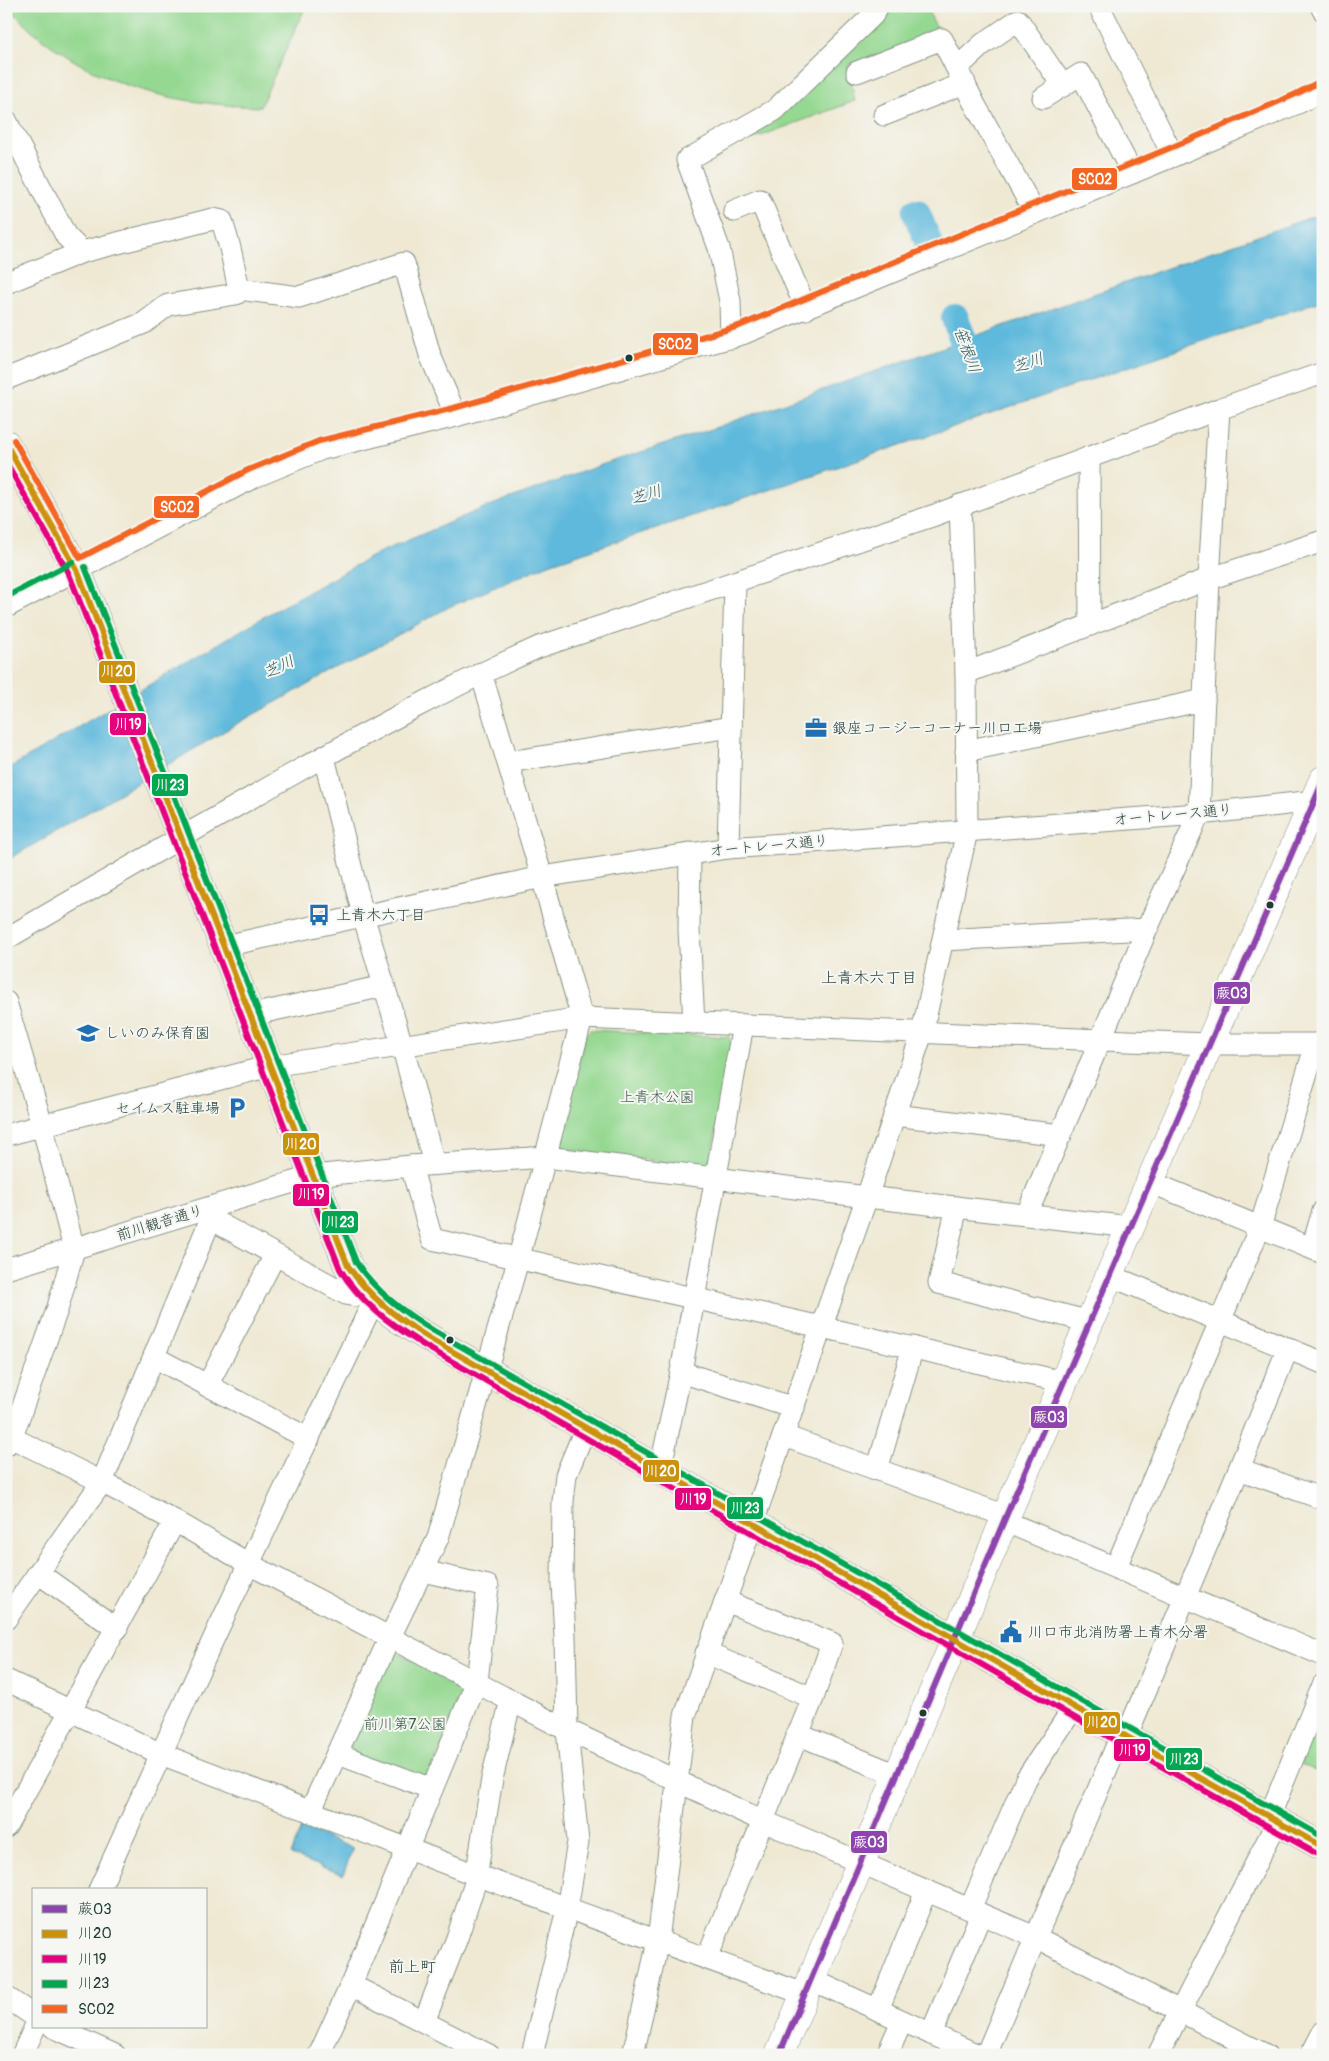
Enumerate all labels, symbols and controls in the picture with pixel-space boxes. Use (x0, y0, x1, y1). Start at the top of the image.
line badge: SC02 (1071, 167, 1118, 191)
text: SC02 (1078, 171, 1112, 188)
water label: 笹根川 (949, 324, 985, 376)
line badge: SC02 (652, 332, 699, 356)
text: SC02 (658, 336, 692, 353)
water label: 芝川 (1010, 348, 1046, 378)
unlabelled marker (624, 353, 634, 363)
water label: 芝川 (628, 481, 664, 509)
line badge: SC02 (153, 495, 200, 519)
text: SC02 (160, 499, 194, 516)
water label: 芝川 (260, 651, 298, 683)
line badge: 川20 (98, 660, 136, 684)
text: 川20 (101, 663, 133, 680)
line badge: 川19 (109, 712, 147, 736)
office icon: 銀座コージーコーナー川口工場 (803, 715, 829, 741)
text: 川19 (115, 716, 141, 733)
place label: 銀座コージーコーナー川口工場 (832, 719, 1042, 738)
line badge: 川23 (151, 773, 189, 797)
text: 川23 (155, 777, 185, 794)
street label: オートレース通り (1113, 800, 1233, 830)
street label: オートレース通り (709, 831, 829, 861)
unlabelled marker (1265, 900, 1275, 910)
bus stop icon: 上青木六丁目 (306, 902, 332, 928)
place label: 上青木六丁目 (336, 906, 426, 925)
district label: 上青木六丁目 (821, 968, 917, 988)
line badge: 蕨03 (1213, 981, 1251, 1005)
text: 蕨03 (1216, 985, 1248, 1002)
school or university icon: しいのみ保育園 (75, 1020, 101, 1046)
place label: しいのみ保育園 (105, 1024, 210, 1043)
park label: 上青木公園 (619, 1088, 695, 1107)
parking icon: セイムス駐車場 (224, 1095, 250, 1121)
place label: セイムス駐車場 (116, 1099, 220, 1118)
line badge: 川20 (282, 1132, 320, 1156)
text: 川20 (285, 1136, 317, 1153)
line badge: 川19 (292, 1183, 330, 1207)
text: 川19 (298, 1186, 324, 1203)
street label: 前川観音通り (114, 1201, 206, 1245)
line badge: 川23 (321, 1210, 359, 1234)
text: 川23 (325, 1214, 355, 1231)
unlabelled marker (445, 1335, 455, 1345)
line badge: 蕨03 (1030, 1405, 1068, 1429)
text: 蕨03 (1033, 1409, 1065, 1426)
line badge: 川20 (642, 1459, 680, 1483)
text: 川20 (645, 1463, 677, 1480)
line badge: 川19 (674, 1487, 712, 1511)
text: 川19 (680, 1491, 706, 1508)
line badge: 川23 (726, 1496, 764, 1520)
text: 川23 (730, 1500, 760, 1517)
public building icon: 川口市北消防署上青木分署 (998, 1619, 1024, 1645)
place label: 川口市北消防署上青木分署 (1028, 1623, 1208, 1642)
unlabelled marker (918, 1708, 928, 1718)
line badge: 川20 (1083, 1711, 1121, 1735)
text: 川20 (1086, 1714, 1118, 1731)
park label: 前川第7公園 (364, 1715, 446, 1734)
line badge: 川19 (1113, 1738, 1151, 1762)
text: 川19 (1119, 1742, 1145, 1759)
line badge: 川23 (1165, 1747, 1203, 1771)
text: 川23 (1169, 1751, 1199, 1768)
line badge: 蕨03 (850, 1830, 888, 1854)
text: 蕨03 (853, 1834, 885, 1851)
legend (32, 1888, 208, 2028)
text: 蕨03 (78, 1900, 112, 1919)
text: 川20 (78, 1924, 112, 1943)
text: 川19 (78, 1950, 107, 1969)
district label: 前上町 (388, 1957, 436, 1977)
text: 川23 (78, 1974, 109, 1993)
text: SC02 (78, 2000, 115, 2019)

